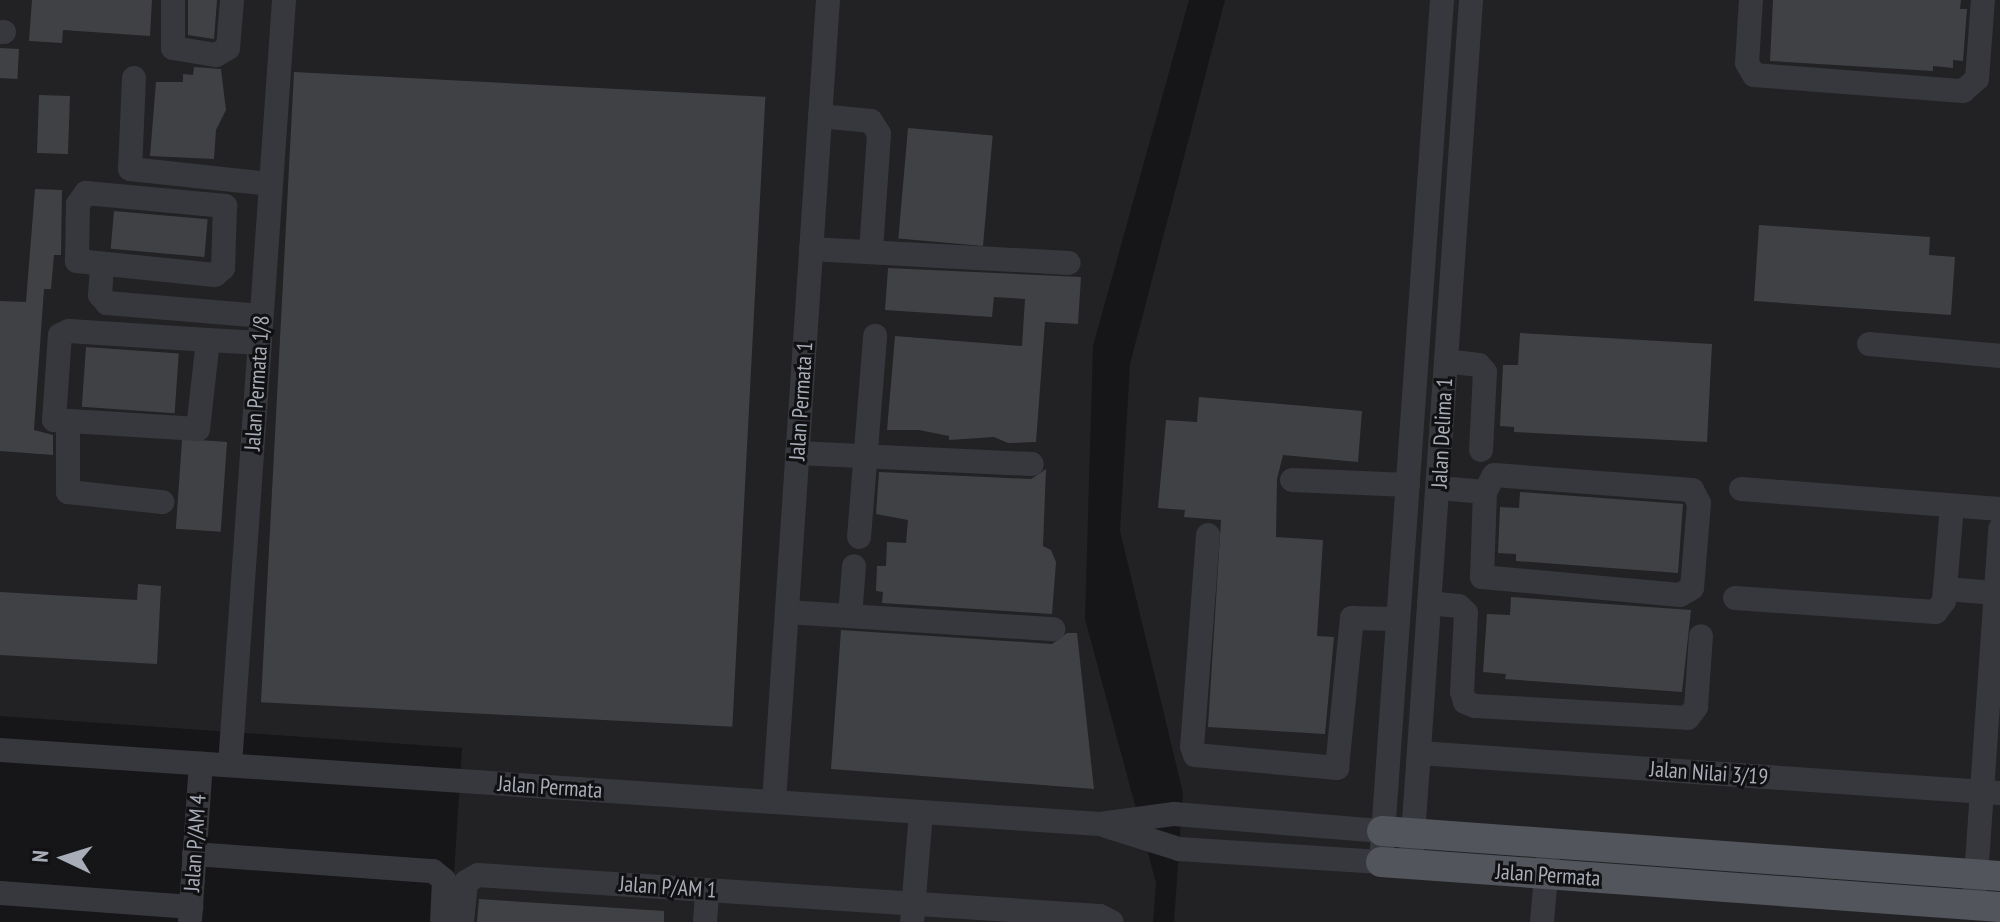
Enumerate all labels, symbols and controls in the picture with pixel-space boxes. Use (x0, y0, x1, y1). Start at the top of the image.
street label: Jalan Permata 1/8 (239, 314, 275, 452)
street label: Jalan Permata 1 (784, 341, 818, 461)
street label: Jalan Delima 1 (1426, 377, 1458, 489)
street label: Jalan Nilai 3/19 (1649, 756, 1769, 790)
street label: Jalan Permata (497, 770, 603, 804)
street label: Jalan P/AM 4 (178, 793, 212, 893)
north arrow (24, 818, 104, 898)
text: N (26, 849, 54, 863)
street label: Jalan Permata (1495, 858, 1601, 892)
street label: Jalan P/AM 1 (618, 870, 718, 904)

